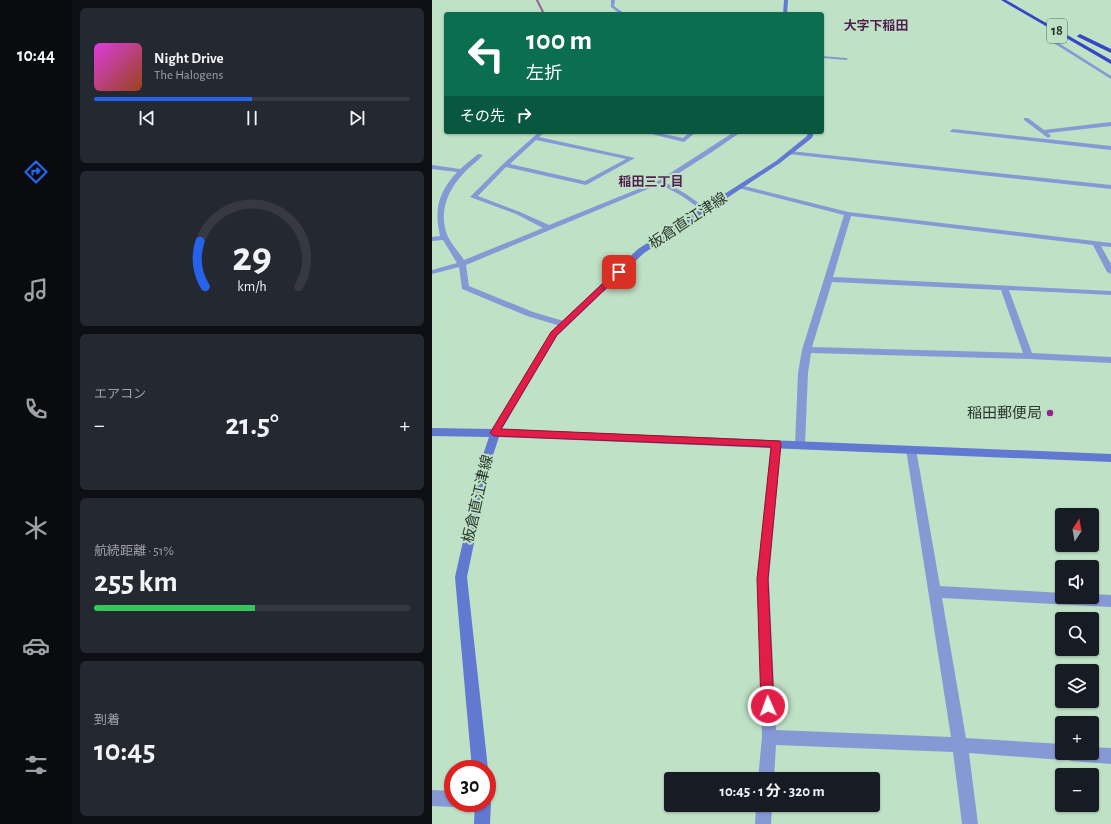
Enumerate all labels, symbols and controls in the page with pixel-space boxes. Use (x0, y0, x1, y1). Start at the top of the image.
district label: 大字下稲田 (843, 19, 909, 33)
road number: 18 (1047, 19, 1067, 43)
text: 100 m (526, 27, 592, 55)
icon: left (460, 28, 512, 80)
text: 10:44 (17, 47, 55, 65)
text: Night Drive (154, 51, 224, 66)
text: 左折 (526, 65, 562, 83)
text: The Halogens (154, 69, 223, 82)
icon: right (513, 104, 535, 126)
icon: previous (136, 107, 158, 129)
icon: pause (241, 107, 263, 129)
icon: next (346, 107, 368, 129)
text: その先 (460, 109, 505, 124)
icon: directions (22, 158, 50, 186)
district label: 稲田三丁目 (618, 175, 684, 189)
street label: 板倉直江津線 (645, 189, 730, 252)
text: 29 (232, 237, 272, 278)
pin (602, 255, 636, 289)
icon: arrive (608, 261, 630, 283)
icon: music (22, 276, 50, 304)
text: km/h (237, 279, 267, 293)
text: エアコン (94, 388, 146, 401)
icon: phone (22, 395, 50, 423)
place label: 稲田郵便局 (967, 405, 1042, 421)
marker: 稲田郵便局 (1045, 408, 1055, 418)
text: 21.5° (225, 410, 279, 440)
text: − (94, 414, 105, 436)
text: + (399, 414, 410, 436)
street label: 板倉直江津線 (459, 453, 495, 545)
north arrow (1055, 508, 1099, 552)
map controls (1055, 508, 1099, 812)
icon: climate (22, 514, 50, 542)
text: 航続距離 · 51% (94, 545, 174, 558)
button: sound (1055, 560, 1099, 604)
text: 255 km (94, 567, 178, 597)
button: search (1055, 612, 1099, 656)
icon: car (22, 632, 50, 660)
button: layers (1055, 664, 1099, 708)
position arrow (747, 685, 789, 727)
text: 到着 (94, 714, 120, 727)
button: + (1055, 716, 1099, 760)
text: 10:45 (94, 736, 155, 766)
icon: filters (22, 751, 50, 779)
speed limit sign: 30 (444, 760, 496, 812)
button: − (1055, 768, 1099, 812)
text: 10:45 · 1 分 · 320 m (720, 784, 825, 799)

